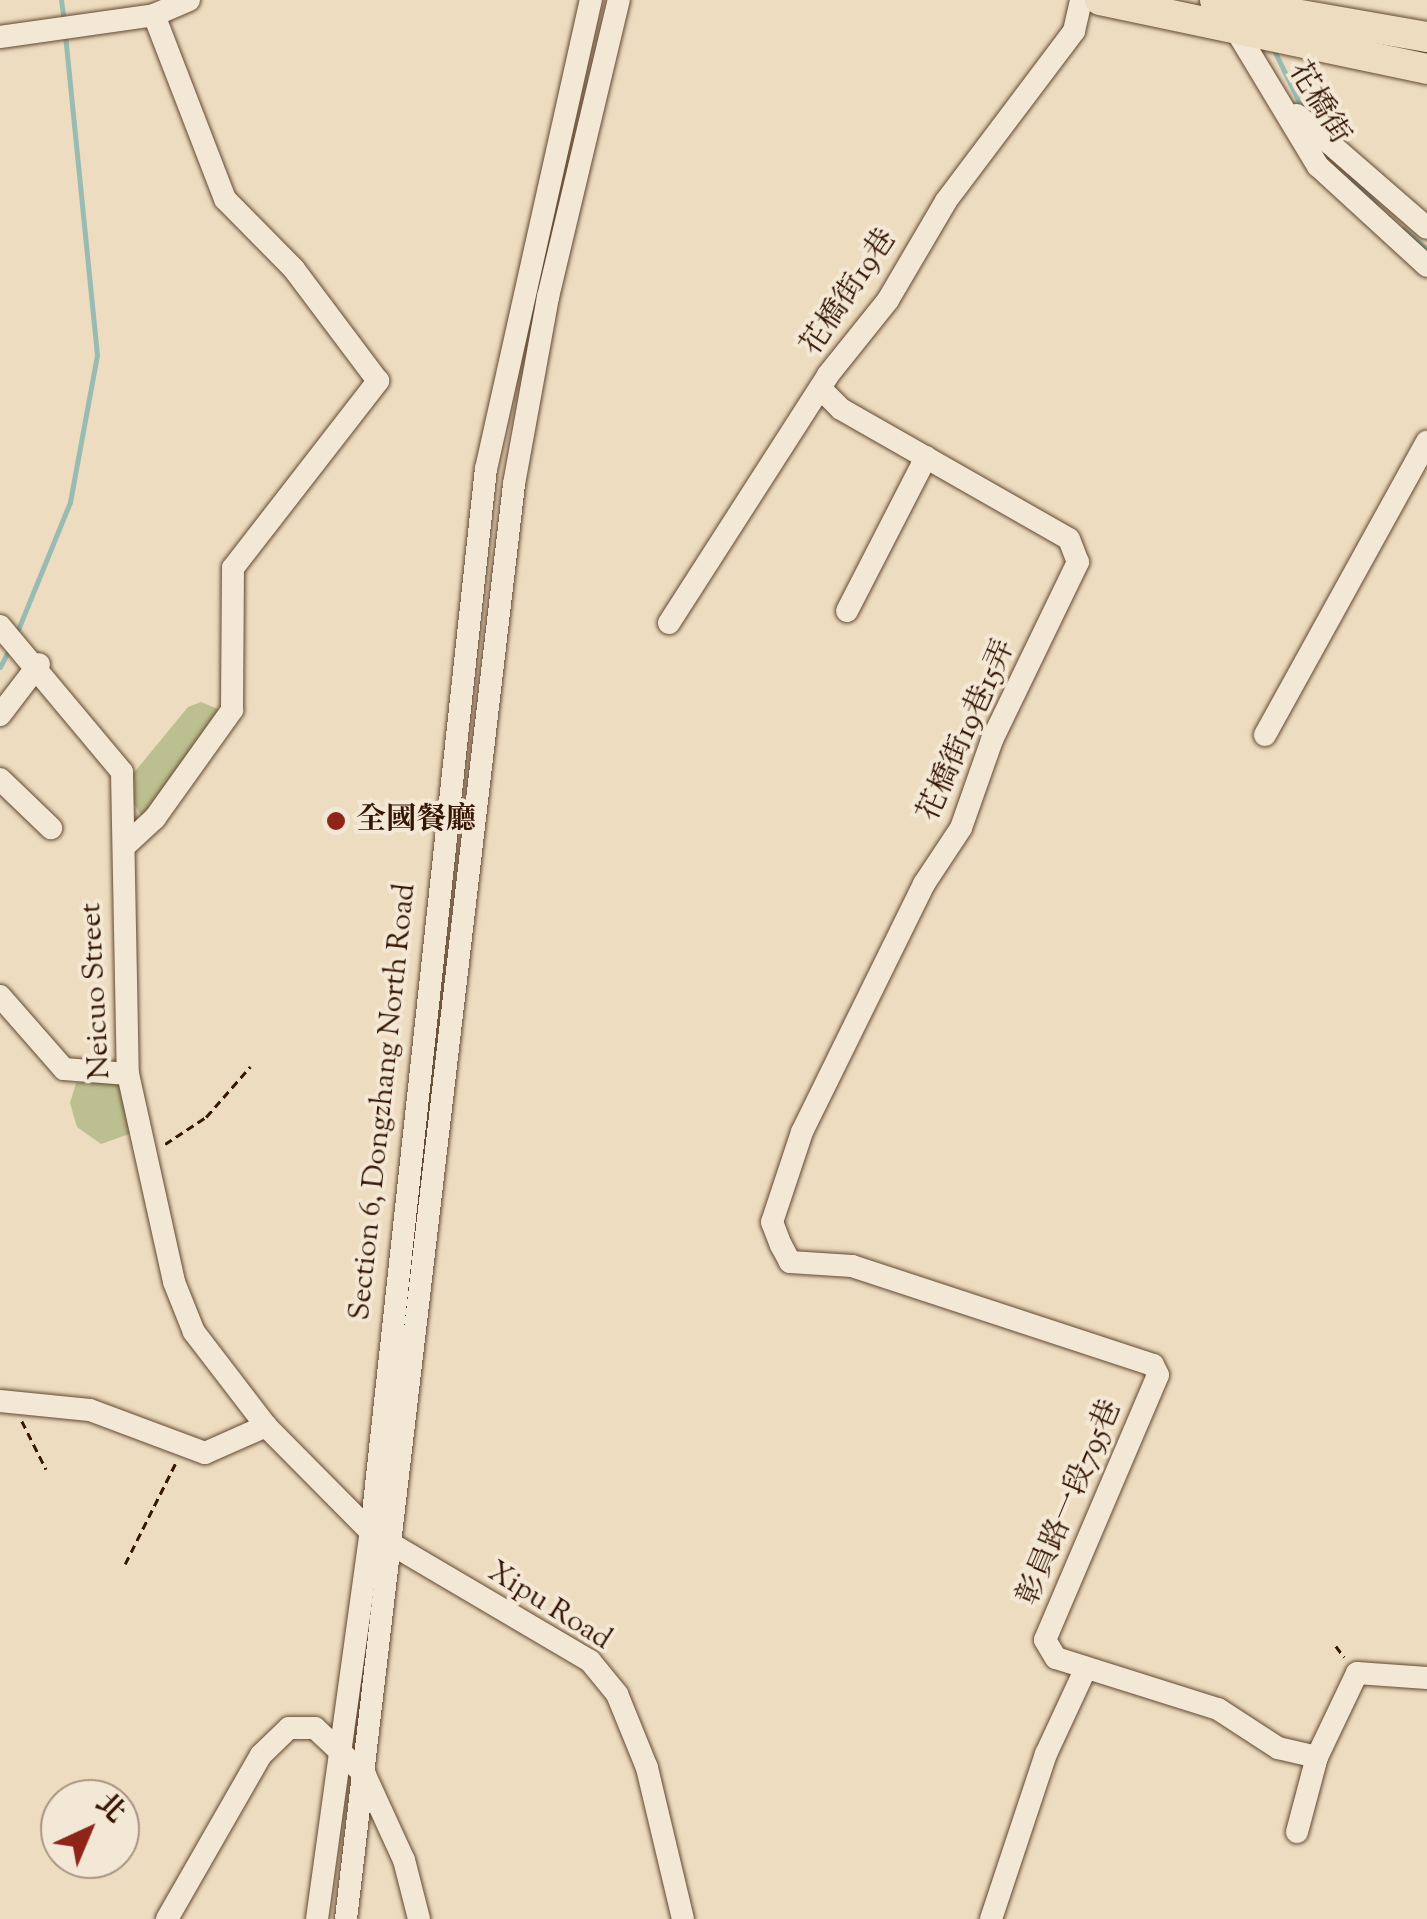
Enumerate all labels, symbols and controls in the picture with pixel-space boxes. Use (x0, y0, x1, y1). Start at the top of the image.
street label: 花橋街 (1279, 56, 1357, 152)
street label: 花橋街19巷 (795, 223, 905, 363)
street label: 花橋街19巷15弄 (912, 635, 1024, 827)
place label: 全國餐廳 (356, 803, 476, 839)
marker: 全國餐廳 (325, 810, 347, 832)
street label: Section 6, Dongzhang North Road (343, 882, 425, 1322)
street label: Neicuo Street (74, 902, 120, 1080)
street label: 彰員路一段795巷 (1012, 1395, 1130, 1611)
street label: Xipu Road (481, 1555, 617, 1659)
north arrow (40, 1779, 140, 1879)
text: 北 (85, 1785, 133, 1833)

